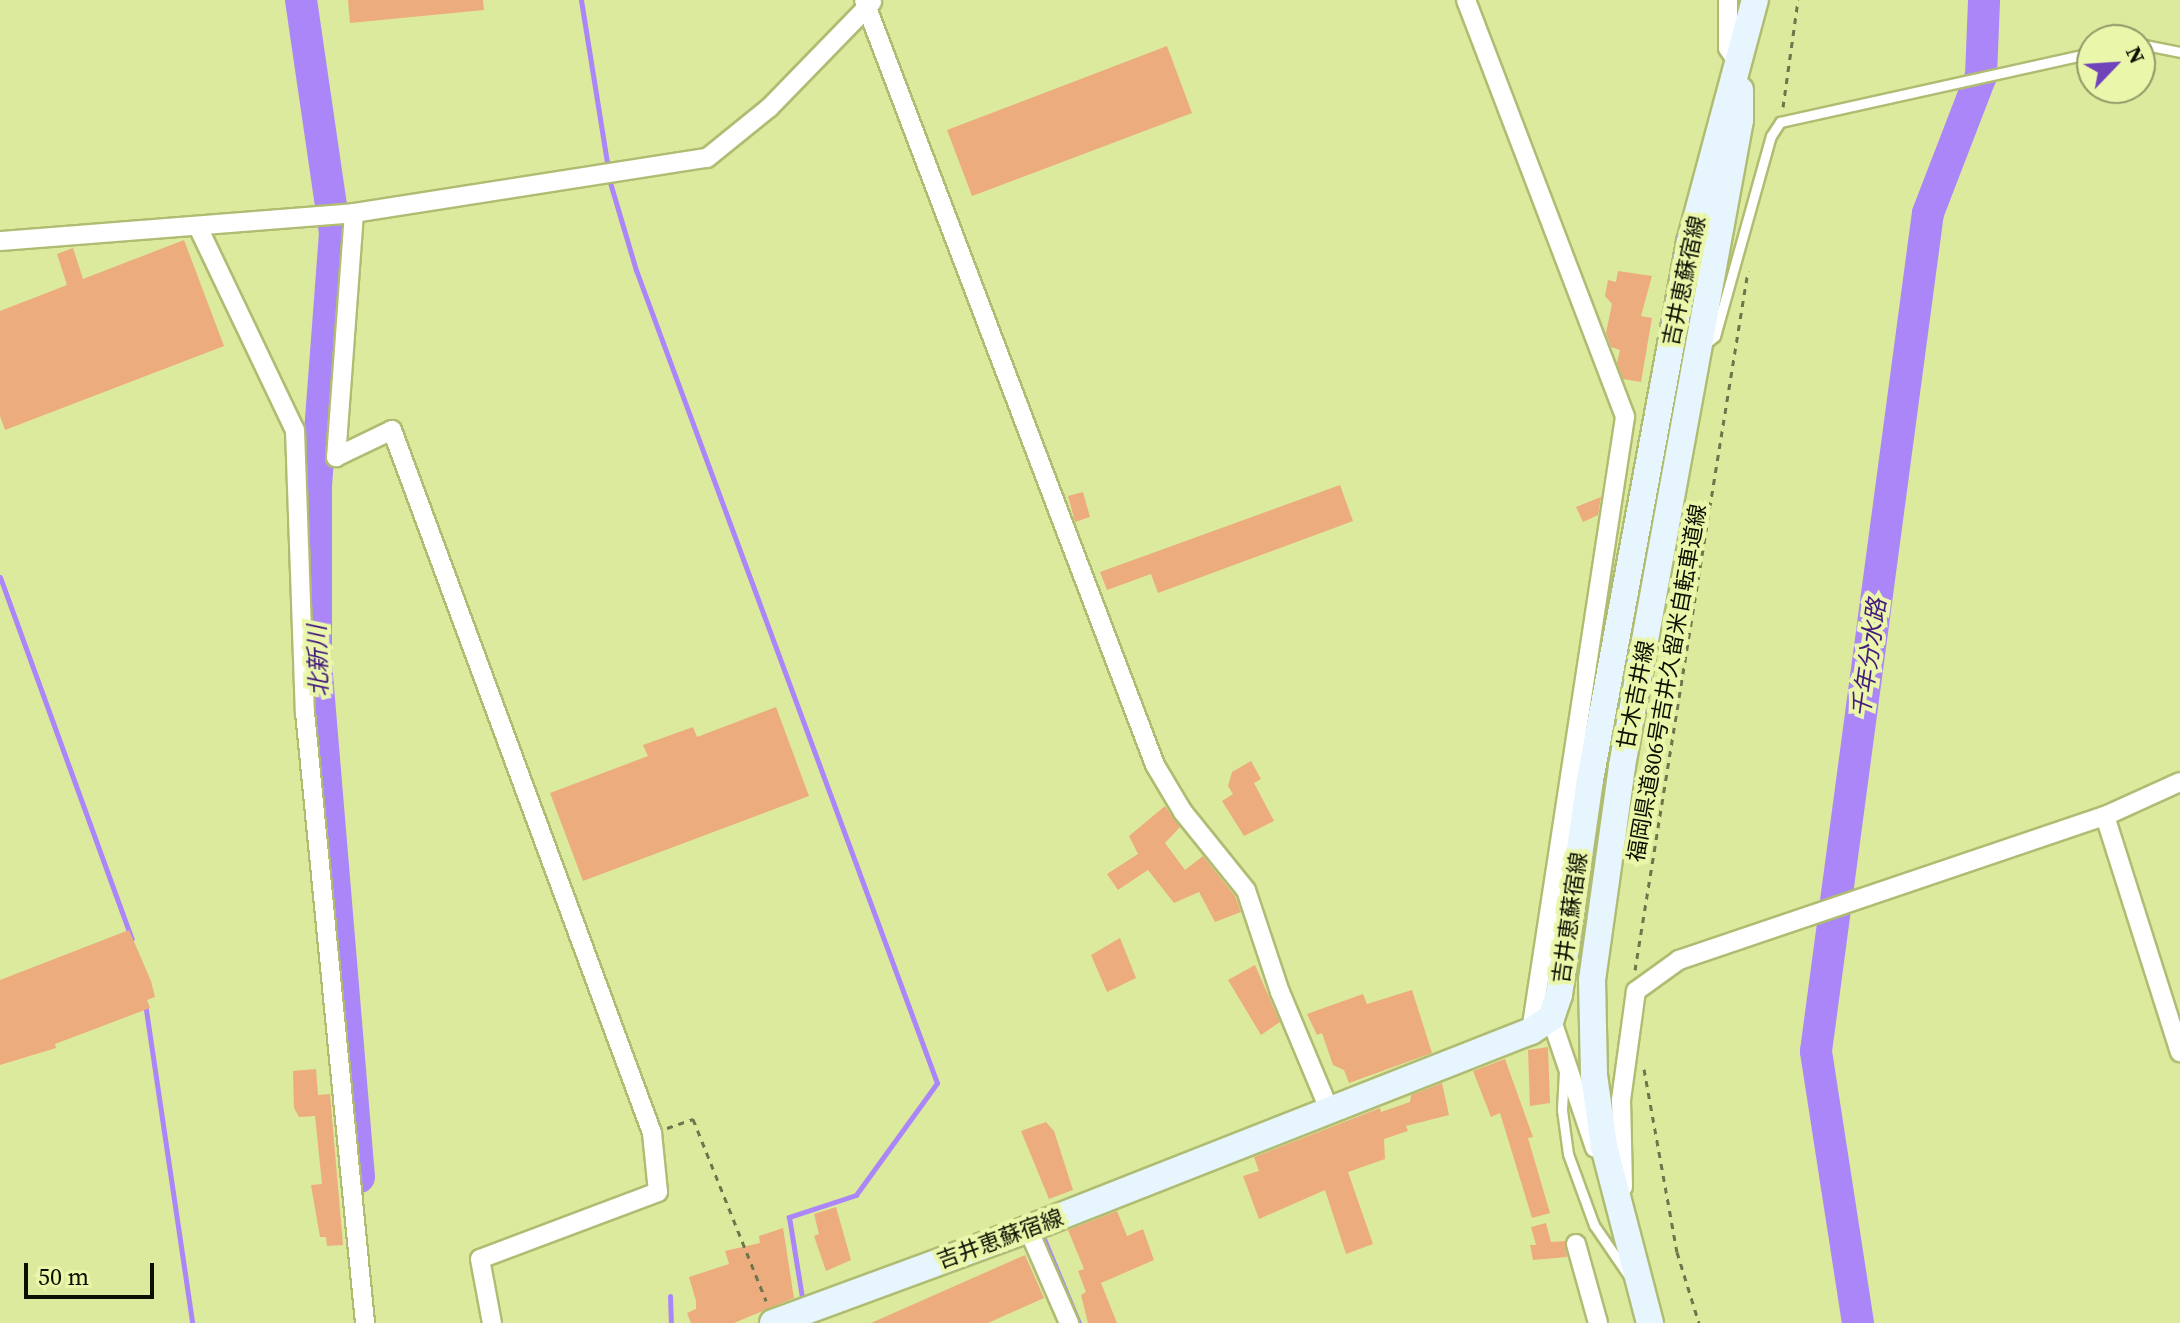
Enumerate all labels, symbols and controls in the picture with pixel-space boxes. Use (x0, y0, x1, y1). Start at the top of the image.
north arrow (2076, 24, 2156, 104)
text: N (2119, 41, 2153, 68)
street label: 吉井恵蘇宿線 (1657, 214, 1711, 348)
street label: 福岡県道806号吉井久留米自転車道線 (1622, 502, 1712, 864)
water label: 千年分水路 (1846, 597, 1892, 719)
water label: 北新川 (302, 625, 334, 697)
street label: 甘木吉井線 (1613, 638, 1659, 752)
street label: 吉井恵蘇宿線 (1548, 851, 1592, 985)
street label: 吉井恵蘇宿線 (933, 1204, 1067, 1274)
scale bar (28, 1247, 158, 1297)
text: 50 m (38, 1260, 89, 1293)

